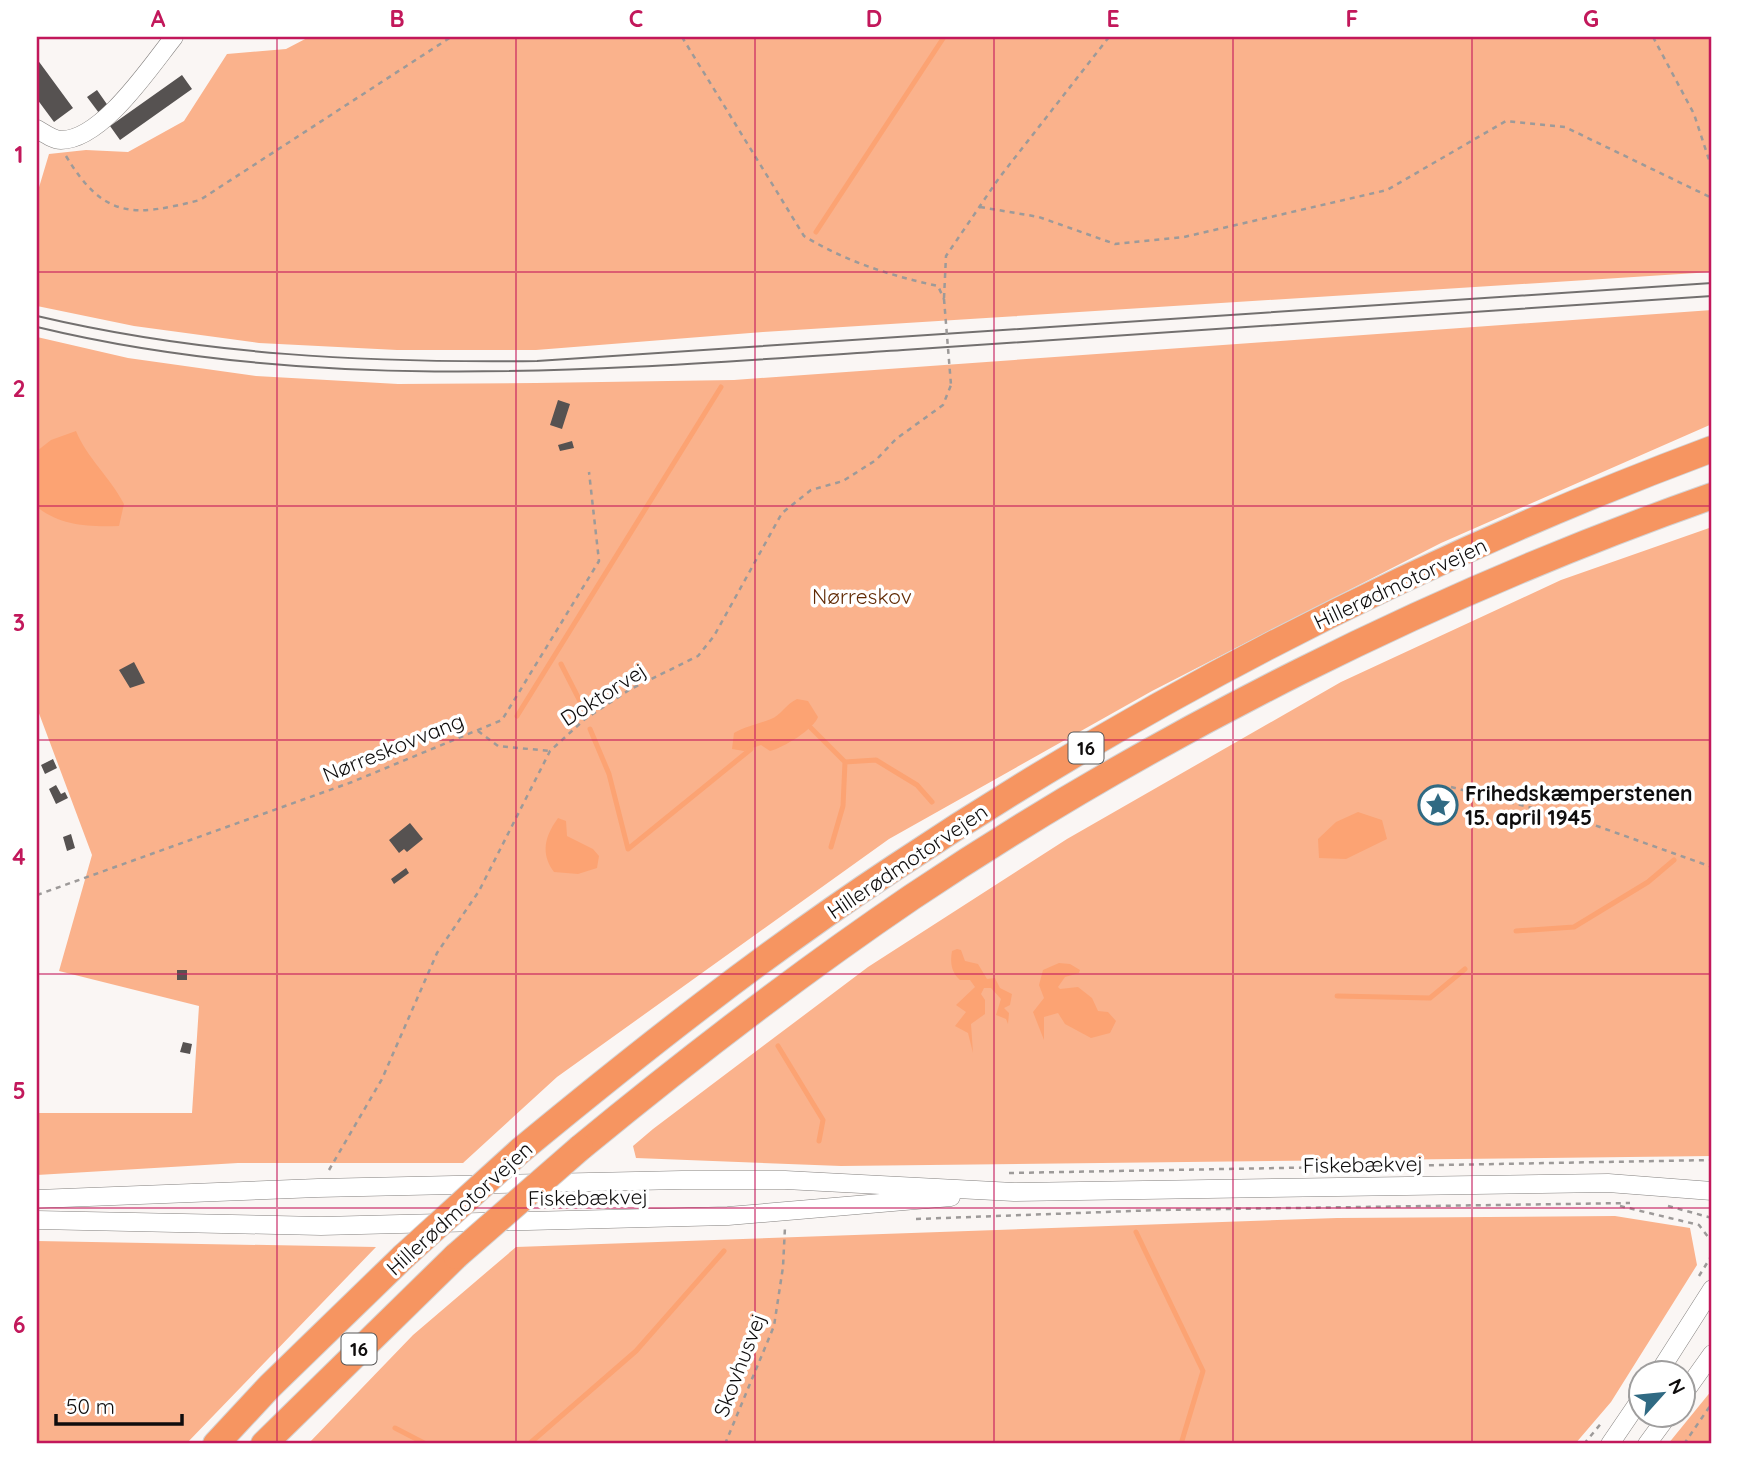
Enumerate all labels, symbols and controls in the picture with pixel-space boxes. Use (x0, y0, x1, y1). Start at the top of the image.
text: A (151, 4, 166, 33)
text: B (389, 4, 405, 33)
text: C (629, 4, 643, 33)
text: D (866, 4, 882, 33)
text: E (1106, 4, 1120, 33)
text: F (1346, 4, 1358, 33)
text: G (1583, 4, 1599, 33)
text: 1 (15, 140, 23, 169)
text: 2 (12, 374, 26, 403)
street label: Hillerødmotorvejen (1309, 532, 1491, 634)
park label: Nørreskov (812, 583, 912, 609)
text: 3 (13, 608, 25, 637)
street label: Doktorvej (555, 657, 651, 731)
street label: Nørreskovvang (319, 707, 467, 787)
road number: 16 (1068, 733, 1104, 764)
place label: Frihedskæmperstenen 15. april 1945 (1465, 780, 1693, 830)
place icon: Frihedskæmperstenen 15. april 1945 (1417, 784, 1459, 826)
street label: Hillerødmotorvejen (822, 798, 992, 924)
text: 4 (12, 842, 26, 871)
text: 5 (12, 1076, 26, 1105)
street label: Hillerødmotorvejen (381, 1136, 537, 1280)
street label: Fiskebækvej (1303, 1150, 1423, 1178)
street label: Fiskebækvej (528, 1183, 648, 1211)
text: 6 (13, 1310, 25, 1339)
street label: Skovhusvej (707, 1310, 771, 1420)
road number: 16 (342, 1334, 376, 1364)
north arrow (1626, 1358, 1696, 1428)
text: N (1663, 1375, 1691, 1398)
scale bar (56, 1383, 182, 1427)
text: 50 m (66, 1393, 115, 1419)

